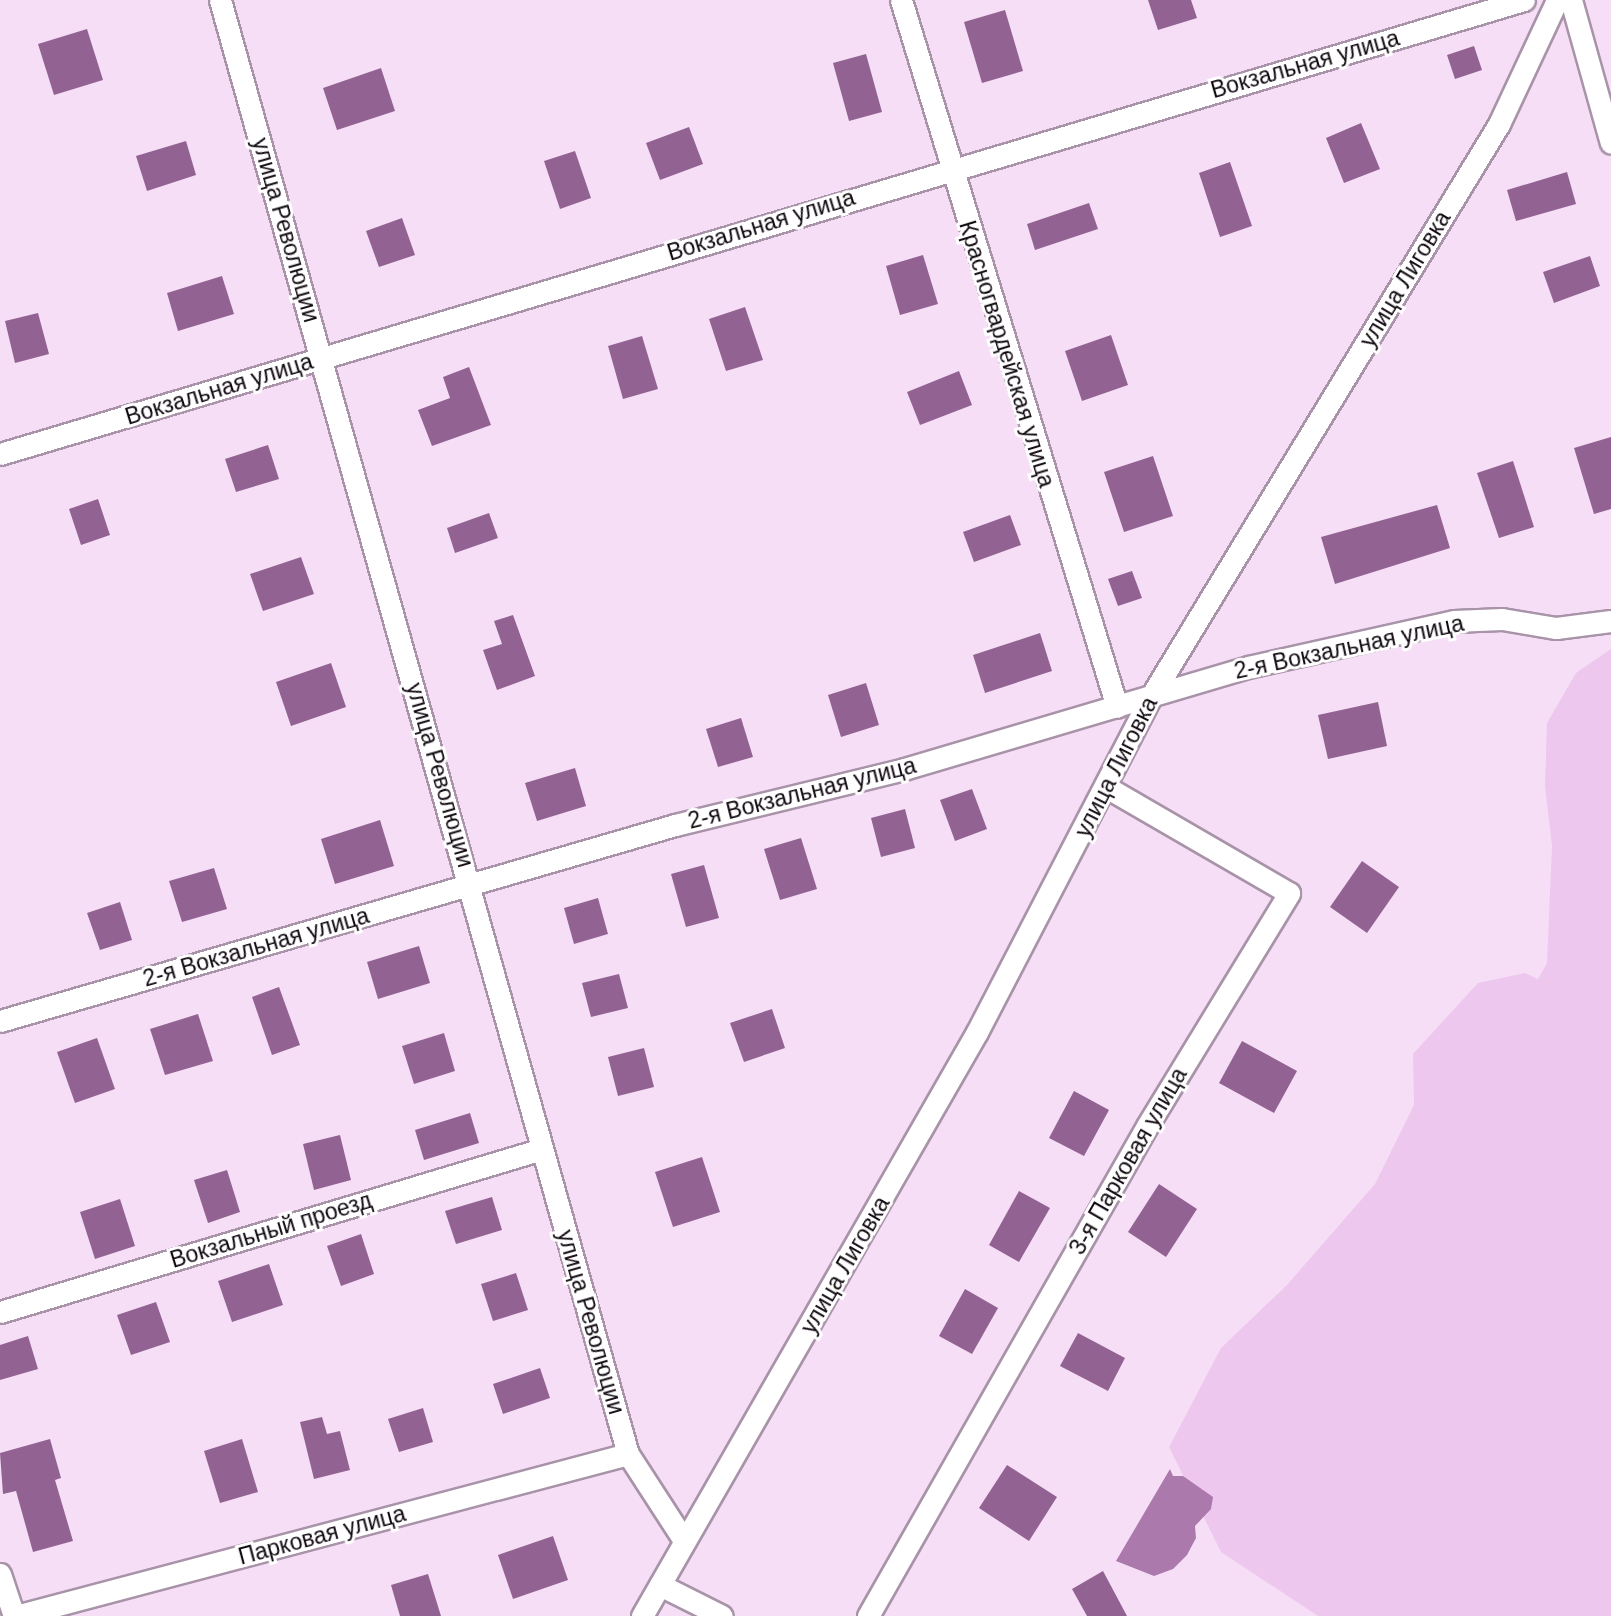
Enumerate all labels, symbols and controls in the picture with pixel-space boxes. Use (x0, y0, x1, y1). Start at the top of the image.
street label: Вокзальная улица (1208, 24, 1402, 104)
street label: улица Революции (246, 135, 326, 325)
street label: Вокзальная улица (664, 183, 858, 267)
street label: улица Лиговка (1354, 206, 1456, 352)
street label: Красногвардейская улица (953, 217, 1061, 491)
street label: Вокзальная улица (122, 347, 316, 431)
street label: 2-я Вокзальная улица (1232, 609, 1466, 685)
street label: улица Революции (400, 680, 480, 870)
street label: улица Лиговка (1069, 692, 1163, 842)
street label: 2-я Вокзальная улица (685, 751, 919, 835)
street label: 2-я Вокзальная улица (140, 901, 372, 993)
street label: 3-я Парковая улица (1063, 1063, 1193, 1259)
street label: Вокзальный проезд (167, 1186, 375, 1274)
street label: улица Лиговка (795, 1191, 895, 1339)
street label: улица Революции (551, 1227, 631, 1417)
street label: Парковая улица (235, 1499, 409, 1571)

